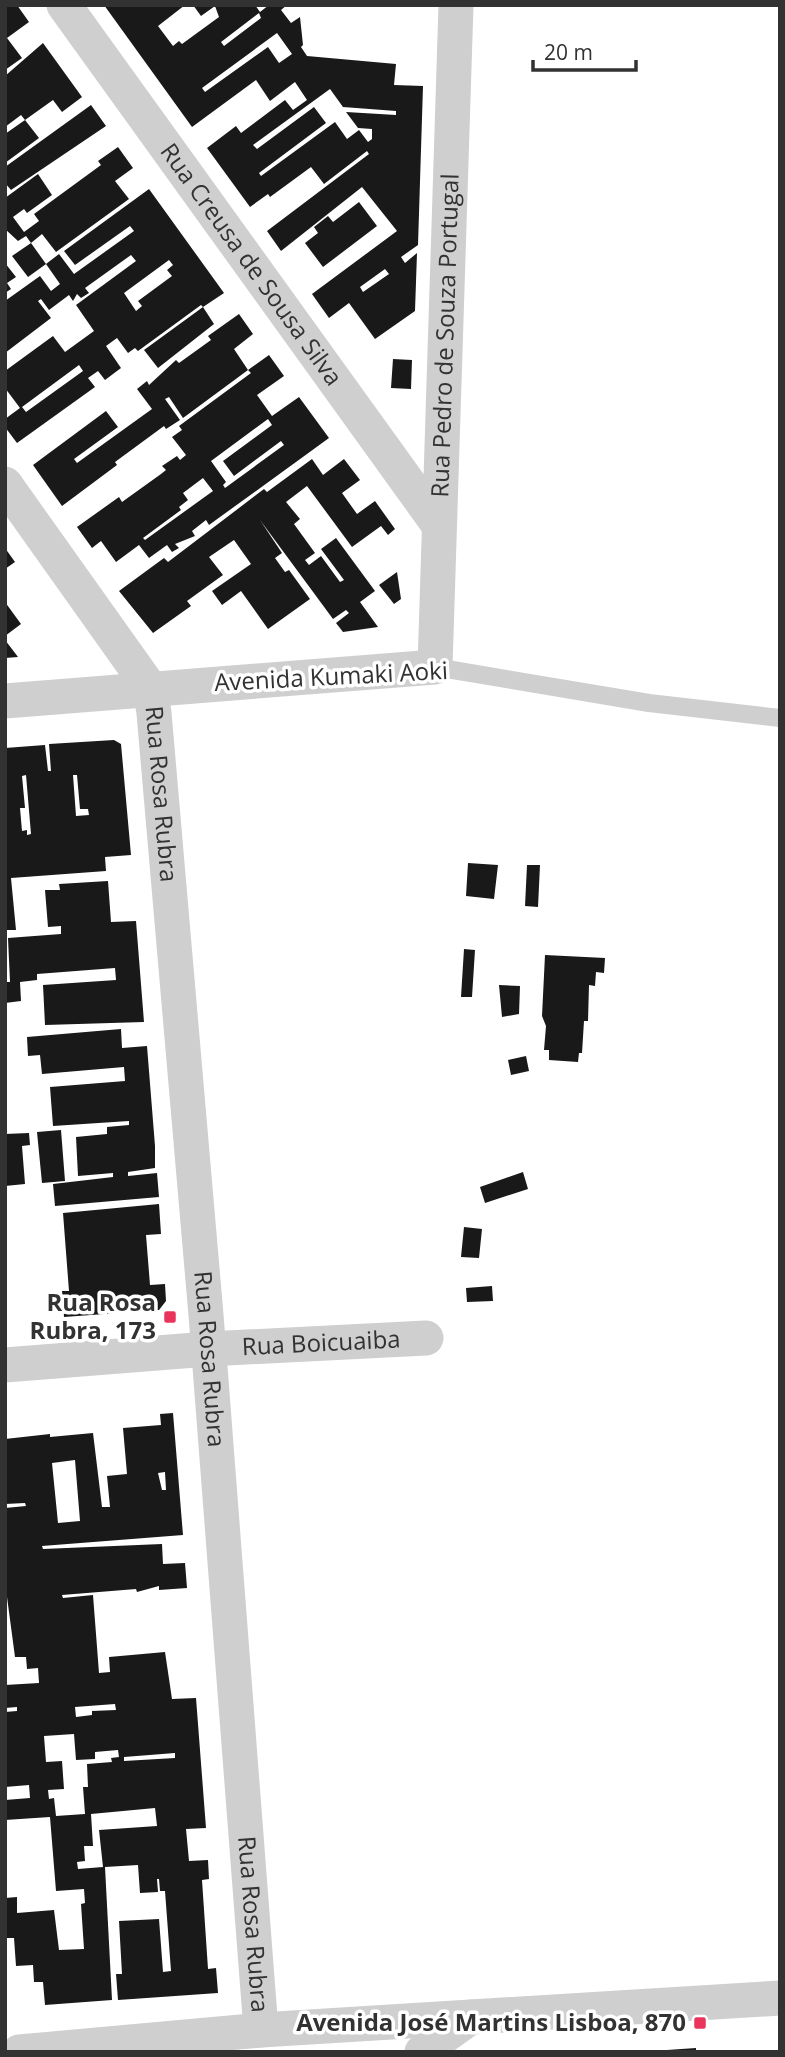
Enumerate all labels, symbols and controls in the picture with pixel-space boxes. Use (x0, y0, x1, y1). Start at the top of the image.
scale bar (533, 28, 636, 72)
text: 20 m (544, 38, 593, 66)
street label: Rua Creusa de Sousa Silva (154, 136, 351, 392)
street label: Rua Pedro de Souza Portugal (422, 173, 466, 498)
street label: Avenida Kumaki Aoki (213, 653, 449, 698)
street label: Rua Rosa Rubra (138, 705, 187, 883)
street label: Rua Rosa Rubra (187, 1269, 234, 1448)
place label: Rua Rosa Rubra, 173 (30, 1285, 156, 1346)
marker: Rua Rosa Rubra, 173 (162, 1309, 178, 1325)
street label: Rua Boicuaiba (241, 1321, 401, 1362)
street label: Rua Rosa Rubra (231, 1835, 278, 2014)
place label: Avenida José Martins Lisboa, 870 (296, 2005, 686, 2038)
marker: Avenida José Martins Lisboa, 870 (692, 2015, 708, 2031)

